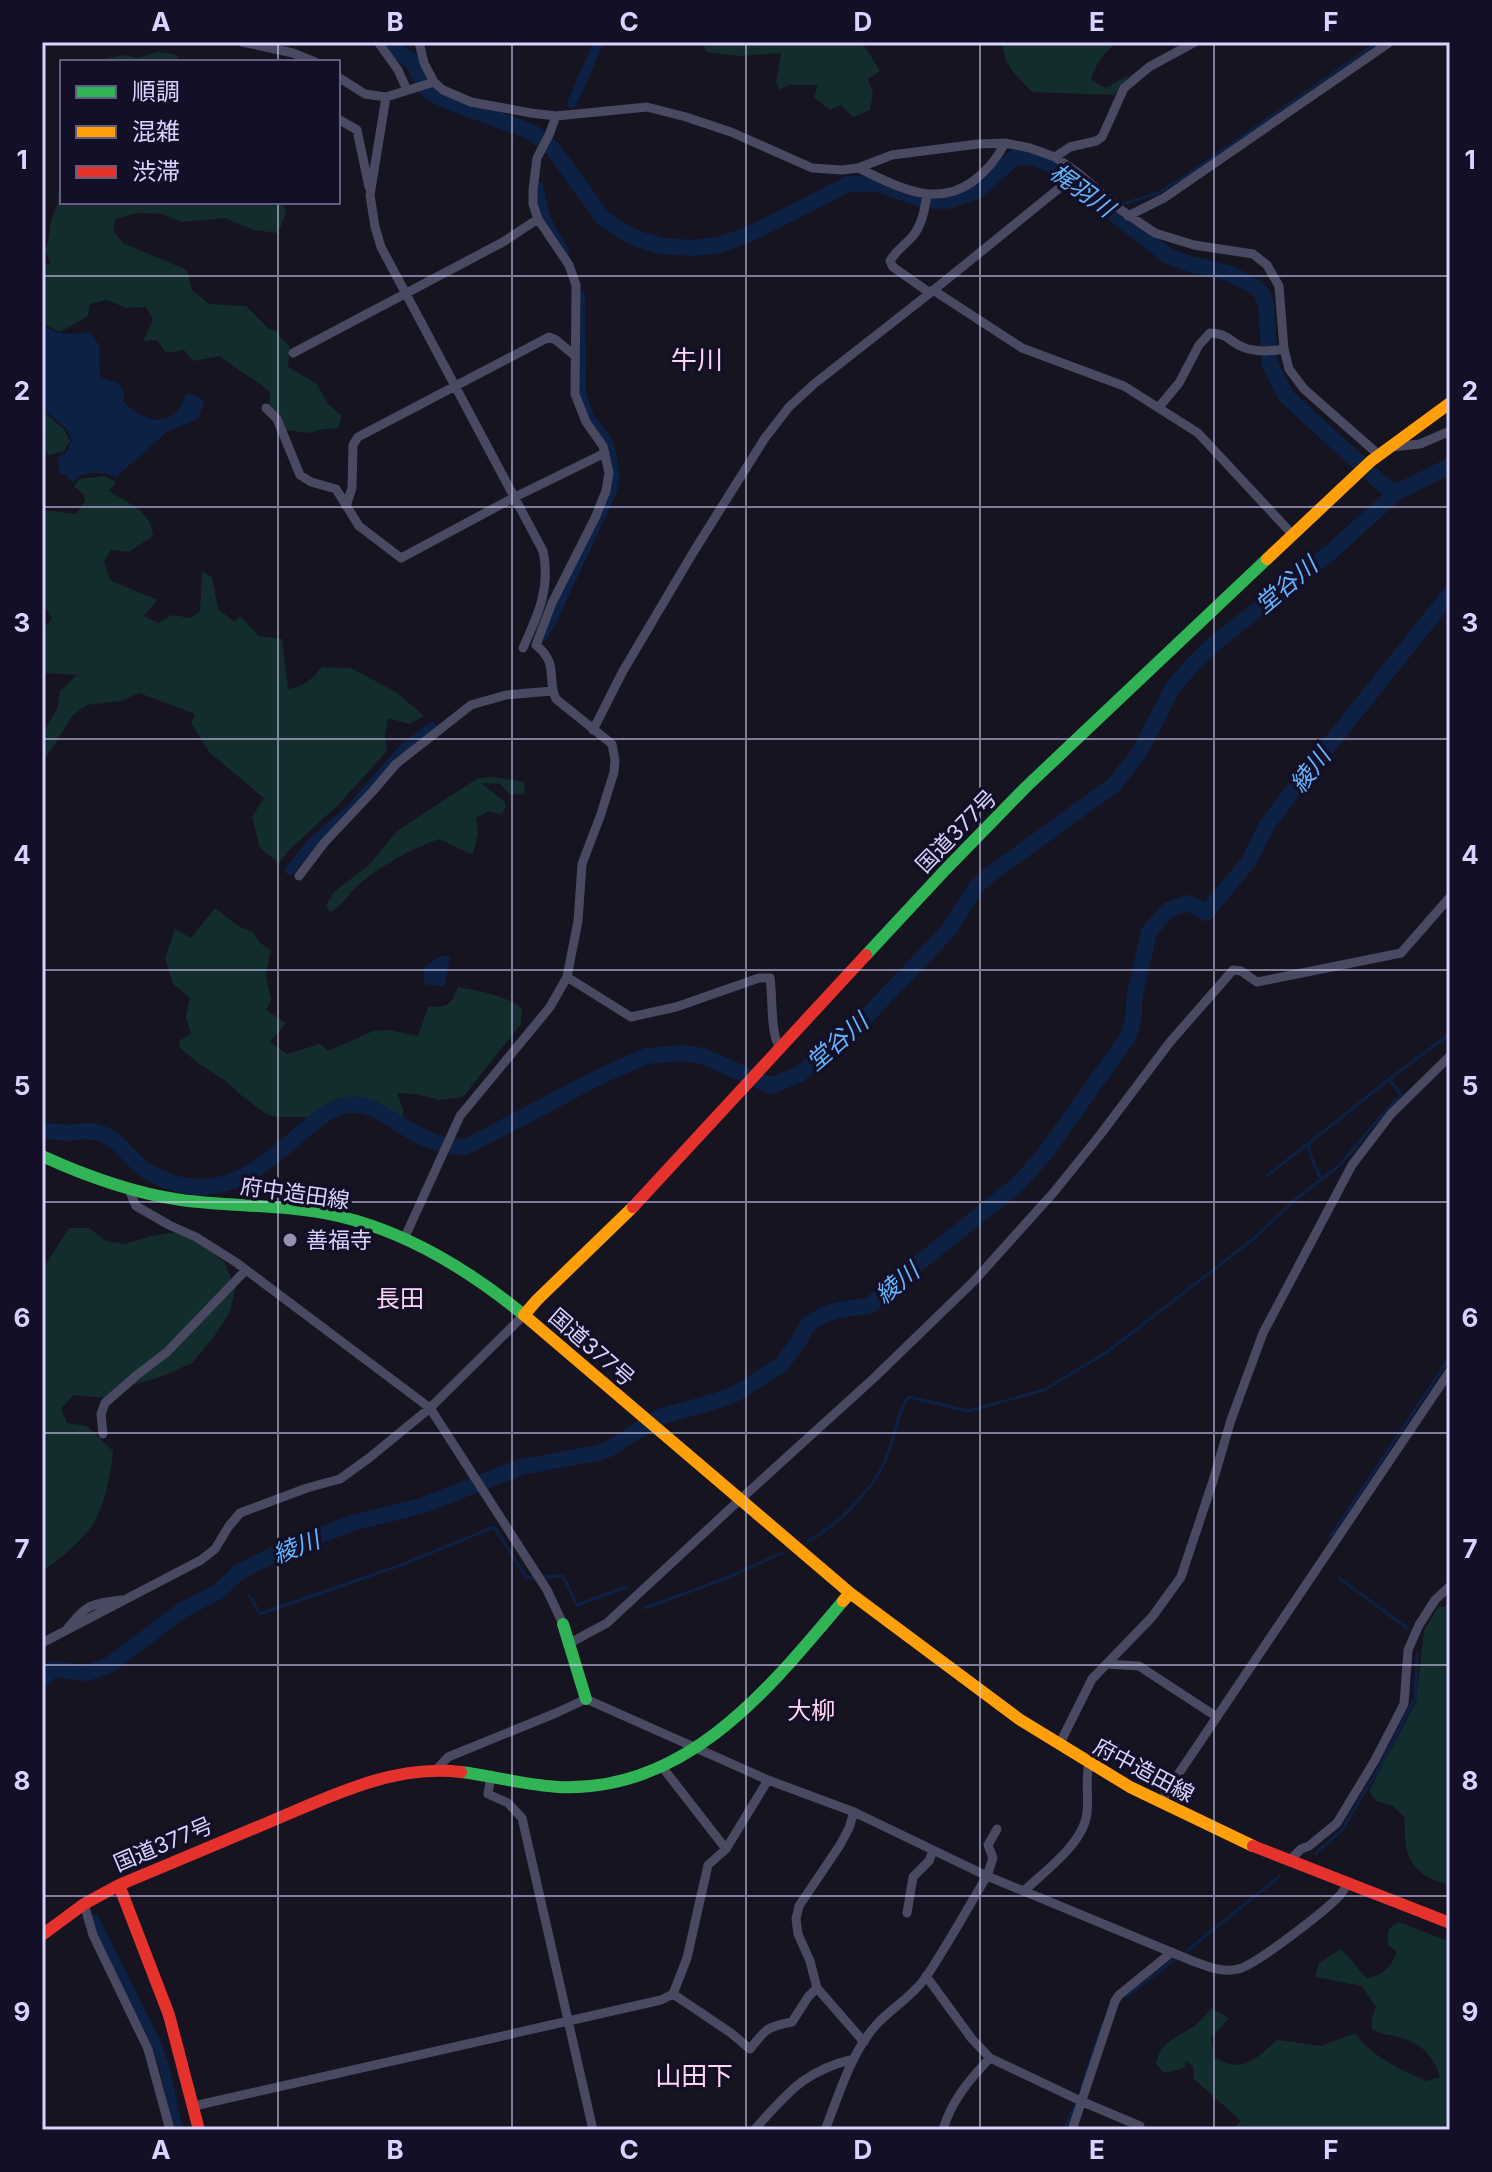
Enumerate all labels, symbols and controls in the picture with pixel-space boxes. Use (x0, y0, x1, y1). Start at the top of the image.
text: A (151, 6, 171, 37)
text: B (386, 6, 404, 37)
text: C (619, 6, 639, 37)
text: D (854, 6, 872, 37)
text: E (1089, 6, 1105, 37)
text: F (1323, 6, 1339, 37)
legend (60, 60, 340, 204)
text: 順調 (132, 77, 180, 106)
text: 混雑 (132, 117, 180, 146)
text: 1 (16, 144, 28, 175)
text: 1 (1464, 144, 1476, 175)
text: 渋滞 (132, 157, 180, 186)
water label: 梶羽川 (1044, 157, 1122, 225)
district label: 牛川 (671, 344, 723, 375)
text: 2 (14, 375, 30, 406)
text: 2 (1462, 375, 1478, 406)
water label: 堂谷川 (1249, 549, 1325, 619)
text: 3 (14, 607, 30, 638)
text: 3 (1462, 607, 1478, 638)
water label: 綾川 (1284, 740, 1338, 798)
street label: 国道377号 (910, 784, 1002, 878)
text: 4 (13, 839, 31, 870)
text: 4 (1461, 839, 1479, 870)
water label: 堂谷川 (800, 1005, 876, 1077)
text: 5 (14, 1070, 30, 1101)
text: 5 (1462, 1070, 1478, 1101)
street label: 府中造田線 (239, 1172, 351, 1214)
place label: 善福寺 (306, 1227, 372, 1253)
marker: 善福寺 (281, 1231, 299, 1249)
water label: 綾川 (869, 1255, 927, 1309)
district label: 長田 (376, 1284, 424, 1313)
text: 6 (14, 1302, 30, 1333)
text: 6 (1462, 1302, 1478, 1333)
street label: 国道377号 (544, 1303, 640, 1391)
water label: 綾川 (268, 1524, 326, 1569)
text: 7 (14, 1533, 30, 1564)
text: 7 (1462, 1533, 1478, 1564)
district label: 大柳 (787, 1696, 835, 1725)
street label: 府中造田線 (1089, 1733, 1199, 1807)
text: 8 (14, 1765, 30, 1796)
text: 8 (1462, 1765, 1478, 1796)
street label: 国道377号 (110, 1812, 216, 1876)
text: 9 (14, 1996, 30, 2027)
text: 9 (1462, 1996, 1478, 2027)
district label: 山田下 (655, 2060, 733, 2091)
text: A (151, 2134, 171, 2165)
text: B (386, 2134, 404, 2165)
text: C (619, 2134, 639, 2165)
text: D (854, 2134, 872, 2165)
text: E (1089, 2134, 1105, 2165)
text: F (1323, 2134, 1339, 2165)

